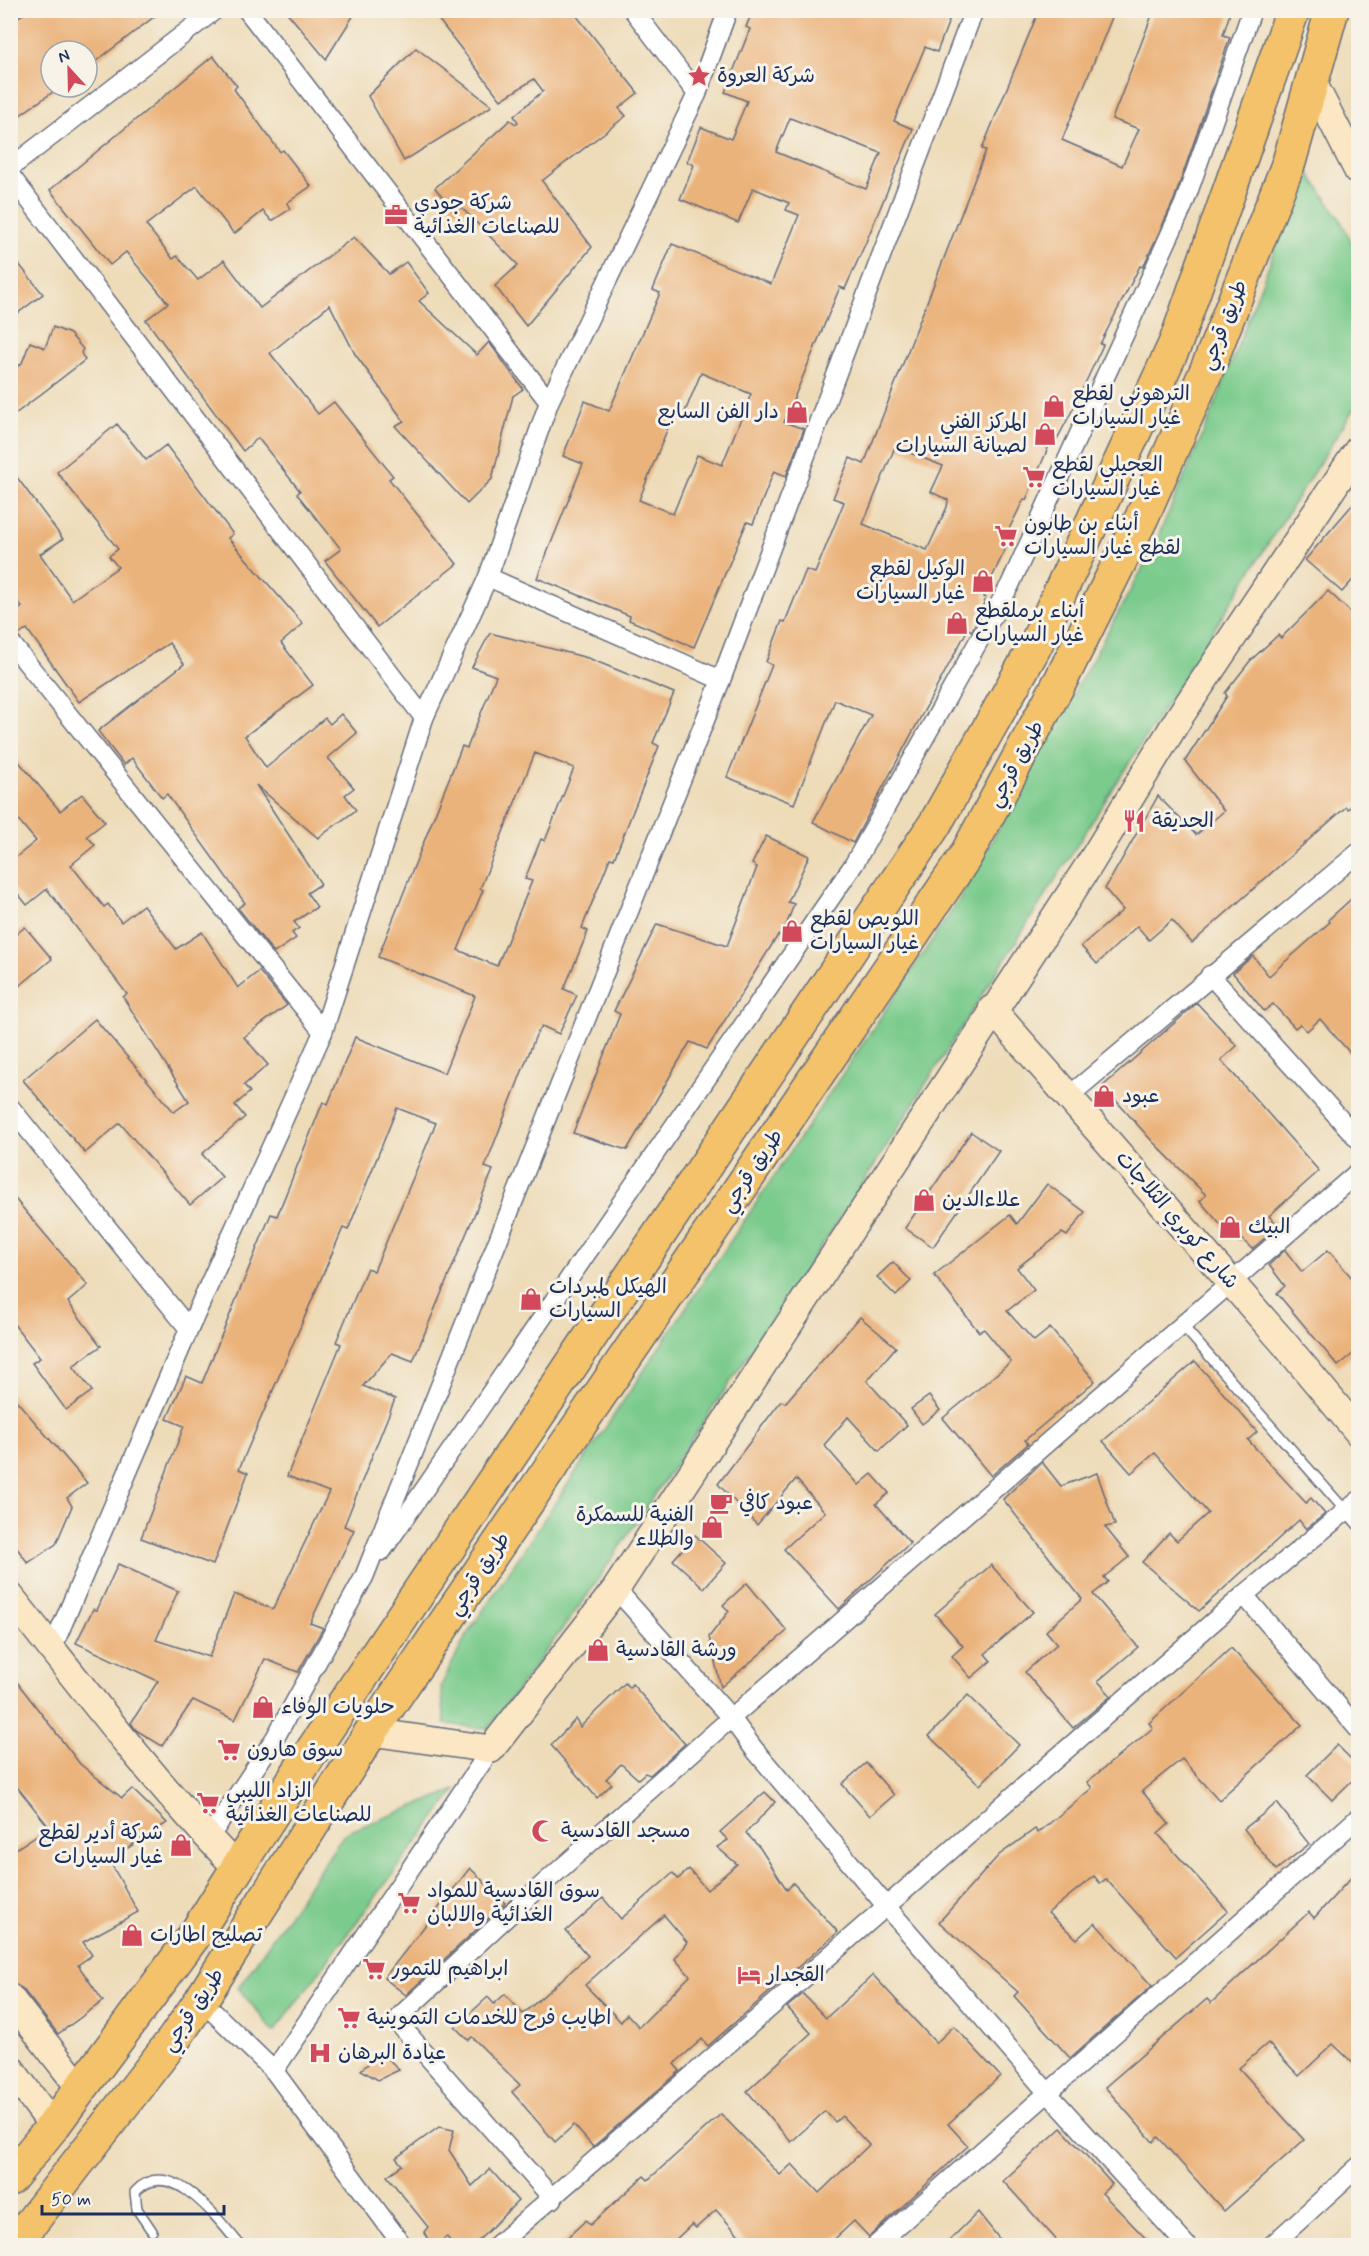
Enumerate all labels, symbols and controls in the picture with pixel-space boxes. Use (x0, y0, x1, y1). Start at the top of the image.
north arrow (39, 39, 99, 99)
text: N (55, 45, 73, 68)
place label: شركة العروة (717, 62, 815, 90)
place icon: شركة العروة (686, 63, 712, 89)
place label: شركة جودي للصناعات الغذائية (414, 189, 560, 241)
office icon: شركة جودي للصناعات الغذائية (383, 202, 409, 228)
street label: طريق قرجي (1193, 276, 1258, 376)
place label: الترهوني لقطع غيار السيارات (1072, 380, 1190, 432)
shop icon: الترهوني لقطع غيار السيارات (1041, 393, 1067, 419)
place label: دار الفن السابع (657, 398, 779, 426)
shop icon: دار الفن السابع (784, 399, 810, 425)
place label: المركز الفني لصيانة السيارات (895, 408, 1027, 460)
shop icon: المركز الفني لصيانة السيارات (1032, 421, 1058, 447)
place label: العجيلي لقطع غيار السيارات (1052, 451, 1163, 503)
supermarket icon: العجيلي لقطع غيار السيارات (1021, 464, 1047, 490)
place label: أبناء بن طابون لقطع غيار السيارات (1024, 510, 1181, 562)
supermarket icon: أبناء بن طابون لقطع غيار السيارات (993, 523, 1019, 549)
place label: الوكيل لقطع غيار السيارات (856, 555, 965, 607)
shop icon: الوكيل لقطع غيار السيارات (970, 568, 996, 594)
place label: أبناء برملقطع غيار السيارات (975, 597, 1084, 649)
shop icon: أبناء برملقطع غيار السيارات (944, 610, 970, 636)
street label: طريق قرجي (981, 716, 1055, 814)
place label: الحديقة (1152, 807, 1214, 835)
restaurant icon: الحديقة (1121, 808, 1147, 834)
place label: اللويص لقطع غيار السيارات (810, 905, 919, 957)
shop icon: اللويص لقطع غيار السيارات (779, 918, 805, 944)
place label: عبود (1122, 1082, 1159, 1110)
shop icon: عبود (1091, 1083, 1117, 1109)
street label: طريق قرجي (714, 1124, 793, 1220)
street label: شارع كوبري الثلاجات (1109, 1145, 1245, 1295)
place label: علاءالدين (942, 1186, 1020, 1214)
shop icon: علاءالدين (911, 1187, 937, 1213)
place label: البيك (1248, 1213, 1290, 1241)
shop icon: البيك (1217, 1214, 1243, 1240)
place label: الهيكل لمبردات السيارات (549, 1273, 667, 1325)
shop icon: الهيكل لمبردات السيارات (518, 1286, 544, 1312)
place label: عبود كافي (739, 1488, 813, 1517)
cafe icon: عبود كافي (708, 1490, 734, 1516)
place label: الفنية للسمكرة والطلاء (576, 1501, 694, 1553)
shop icon: الفنية للسمكرة والطلاء (699, 1514, 725, 1540)
street label: طريق قرجي (441, 1527, 520, 1623)
place label: ورشة القادسية (616, 1636, 737, 1664)
shop icon: ورشة القادسية (585, 1637, 611, 1663)
place label: حلويات الوفاء (281, 1693, 395, 1721)
shop icon: حلويات الوفاء (250, 1694, 276, 1720)
place label: سوق هارون (247, 1736, 343, 1764)
supermarket icon: سوق هارون (216, 1737, 242, 1763)
place label: الزاد الليبي للصناعات الغذائية (226, 1777, 372, 1829)
supermarket icon: الزاد الليبي للصناعات الغذائية (195, 1790, 221, 1816)
place label: مسجد القادسية (561, 1817, 690, 1845)
mosque icon: مسجد القادسية (530, 1818, 556, 1844)
place label: شركة أدير لقطع غيار السيارات (38, 1819, 163, 1871)
shop icon: شركة أدير لقطع غيار السيارات (168, 1832, 194, 1858)
place label: سوق القادسية للمواد الغذائية والالبان (427, 1877, 600, 1929)
supermarket icon: سوق القادسية للمواد الغذائية والالبان (396, 1890, 422, 1916)
place label: تصليح اطارات (150, 1921, 263, 1949)
shop icon: تصليح اطارات (119, 1922, 145, 1948)
place label: ابراهيم للتمور (391, 1955, 509, 1984)
supermarket icon: ابراهيم للتمور (361, 1956, 387, 1982)
place label: القجدار (765, 1961, 825, 1989)
hotel icon: القجدار (736, 1962, 762, 1988)
street label: طريق قرجي (155, 1963, 234, 2059)
place label: اطايب فرح للخدمات التموينية (367, 2004, 611, 2032)
supermarket icon: اطايب فرح للخدمات التموينية (336, 2005, 362, 2031)
place label: عيادة البرهان (338, 2039, 446, 2067)
hospital icon: عيادة البرهان (307, 2040, 333, 2066)
scale bar (42, 2178, 224, 2216)
text: 50 m (51, 2188, 91, 2212)

